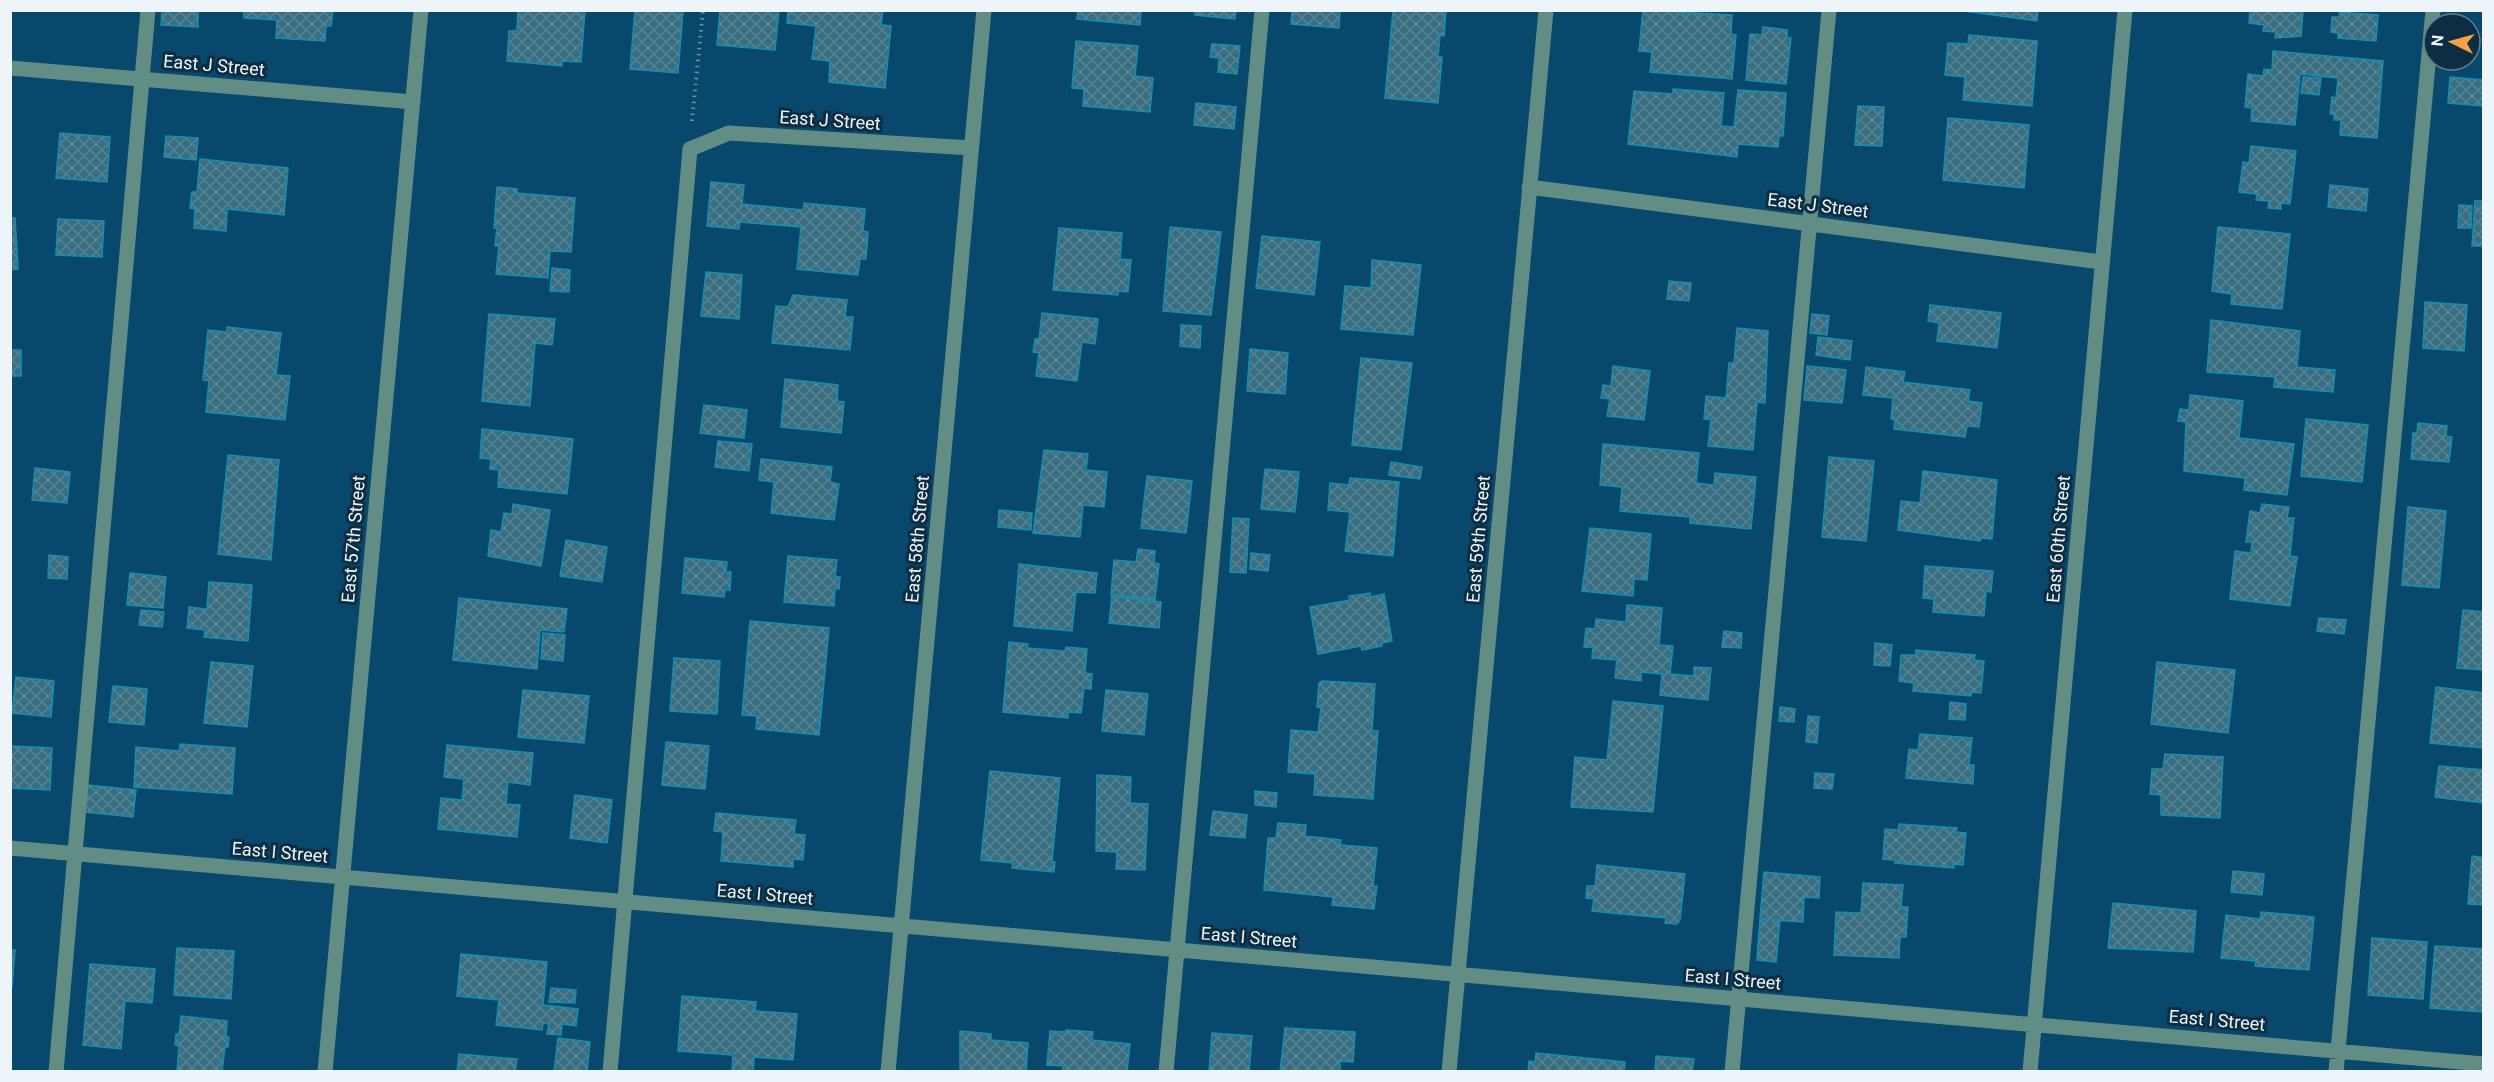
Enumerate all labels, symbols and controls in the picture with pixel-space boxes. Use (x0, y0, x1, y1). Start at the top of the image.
north arrow (2422, 12, 2482, 72)
text: N (2428, 34, 2448, 47)
street label: East J Street (162, 50, 266, 80)
street label: East J Street (779, 106, 881, 134)
street label: East J Street (1766, 188, 1870, 222)
street label: East 57th Street (337, 474, 369, 604)
street label: East 58th Street (901, 474, 933, 604)
street label: East 59th Street (1462, 474, 1494, 604)
street label: East 60th Street (2042, 474, 2074, 604)
street label: East I Street (231, 837, 329, 867)
street label: East I Street (716, 879, 814, 909)
street label: East I Street (1200, 922, 1298, 952)
street label: East I Street (1684, 964, 1782, 994)
street label: East I Street (2168, 1005, 2266, 1035)

